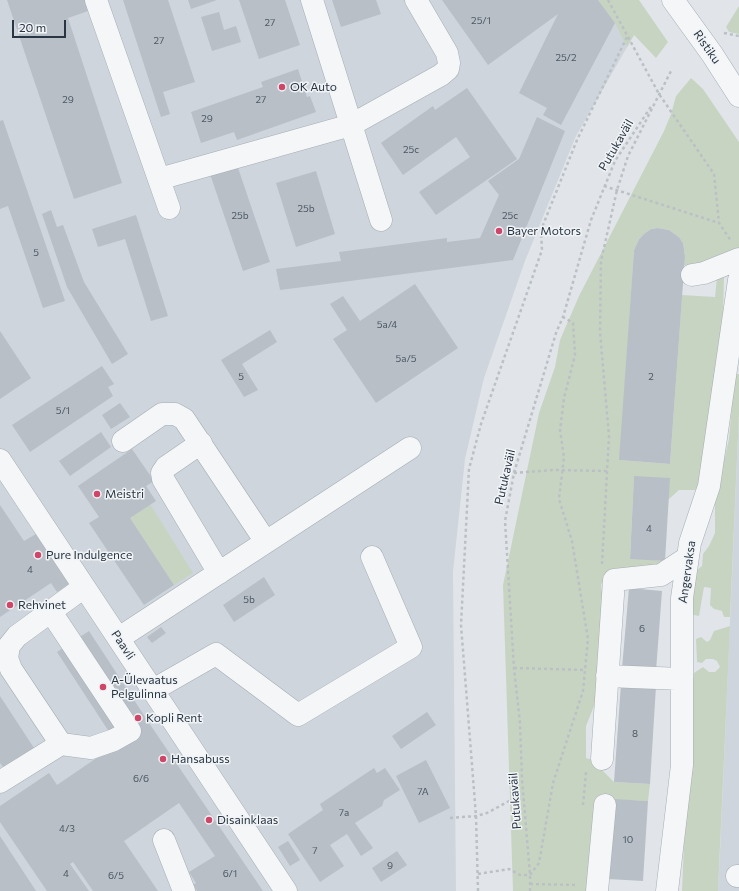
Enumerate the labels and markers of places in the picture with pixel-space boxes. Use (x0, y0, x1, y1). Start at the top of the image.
place label: OK Auto (290, 80, 337, 94)
marker: OK Auto (277, 82, 287, 92)
place label: Bayer Motors (507, 224, 581, 238)
marker: Bayer Motors (494, 226, 504, 236)
place label: Meistri (105, 487, 144, 501)
marker: Meistri (92, 489, 102, 499)
place label: Pure Indulgence (46, 548, 132, 562)
marker: Pure Indulgence (33, 550, 43, 560)
place label: Rehvinet (18, 598, 66, 612)
marker: Rehvinet (5, 600, 15, 610)
place label: A-Ülevaatus Pelgulinna (111, 673, 178, 701)
marker: A-Ülevaatus Pelgulinna (98, 682, 108, 692)
place label: Kopli Rent (146, 711, 202, 725)
marker: Kopli Rent (133, 713, 143, 723)
place label: Hansabuss (171, 752, 230, 766)
marker: Hansabuss (158, 754, 168, 764)
place label: Disainklaas (217, 813, 278, 827)
marker: Disainklaas (204, 815, 214, 825)

